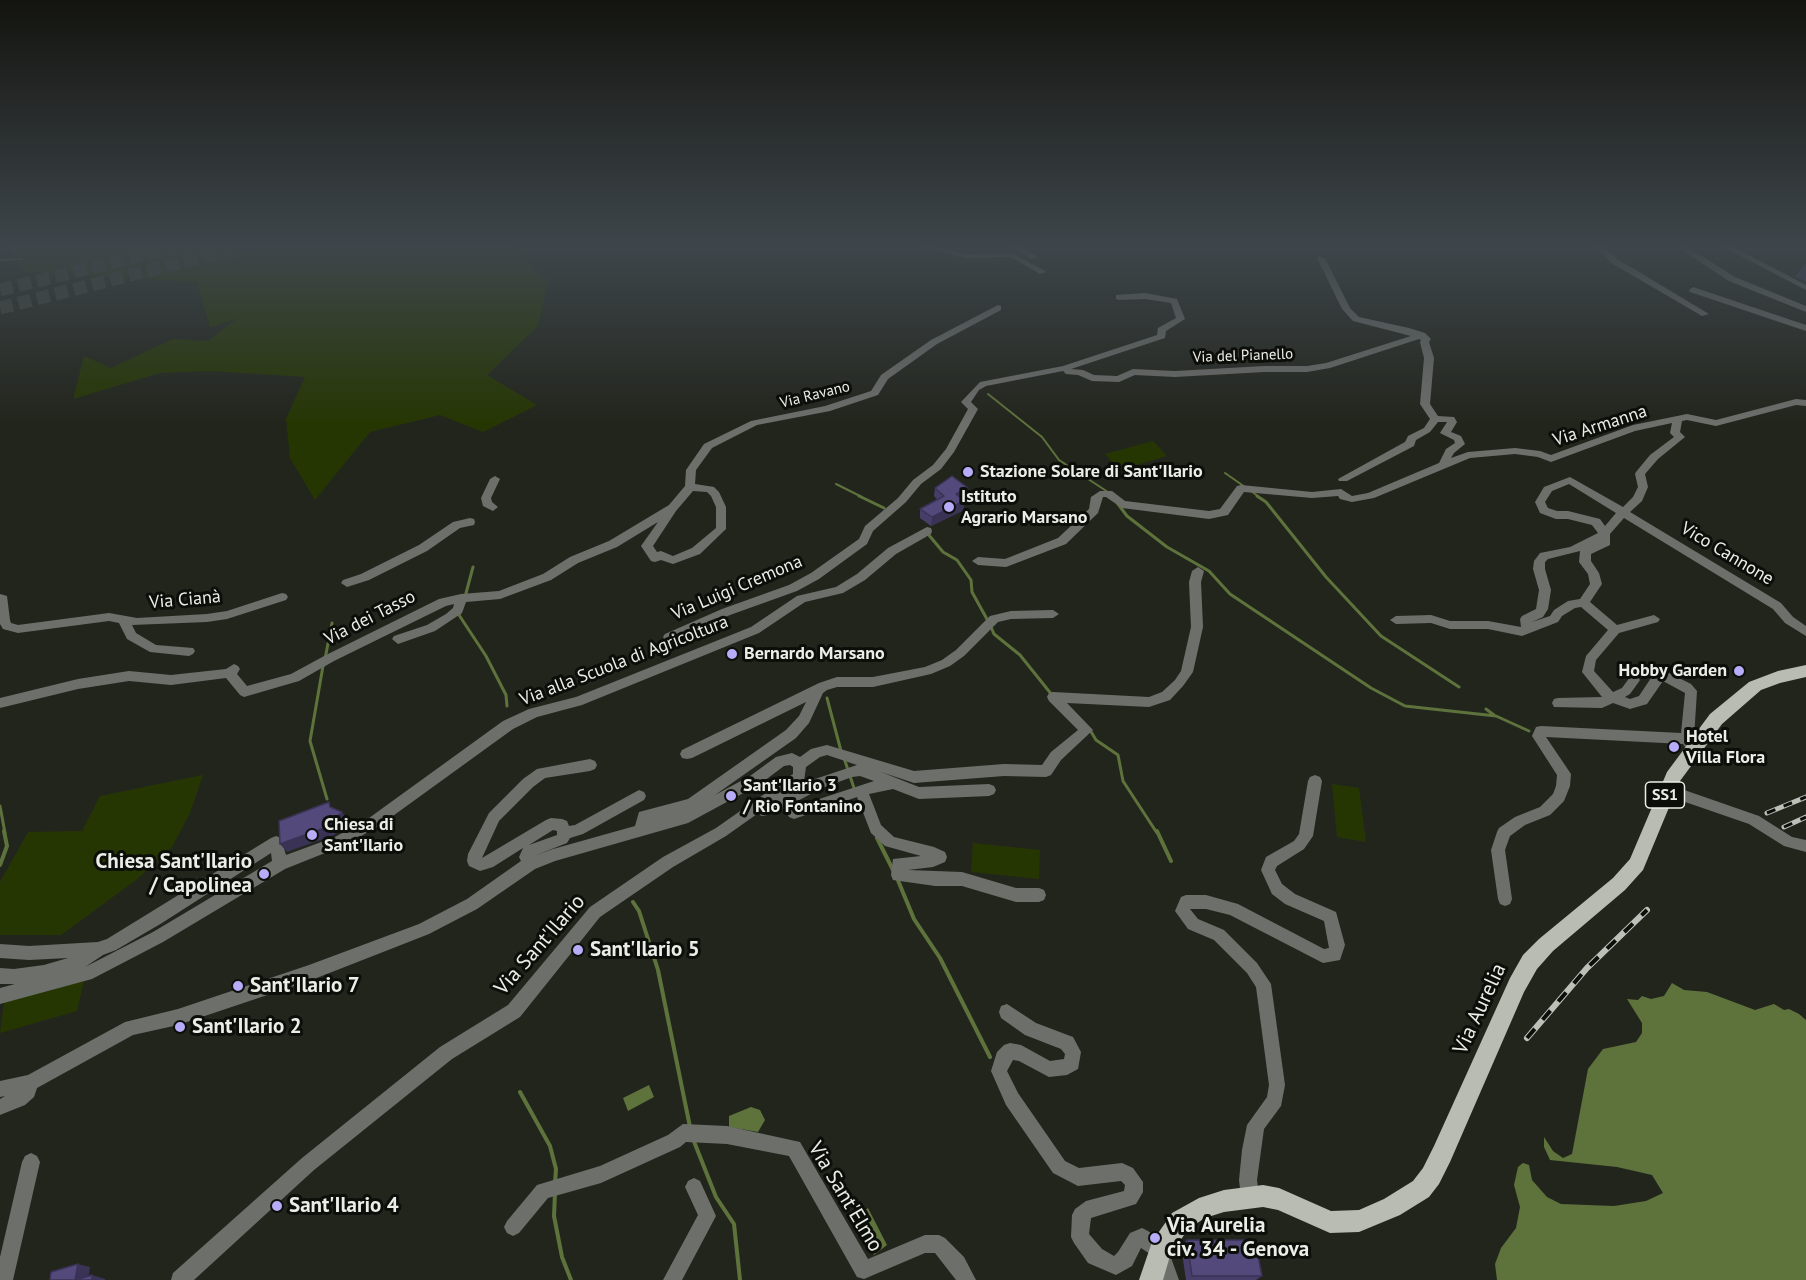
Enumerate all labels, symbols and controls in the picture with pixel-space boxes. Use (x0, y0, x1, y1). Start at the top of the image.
street label: Via del Pianello (1192, 345, 1294, 367)
street label: Via Ravano (778, 378, 852, 412)
street label: Via Armanna (1550, 401, 1650, 451)
place label: Stazione Solare di Sant'Ilario (980, 461, 1203, 483)
marker: Stazione Solare di Sant'Ilario (961, 465, 975, 479)
place label: Istituto Agrario Marsano (961, 486, 1087, 528)
marker: Istituto Agrario Marsano (942, 500, 956, 514)
street label: Vico Cannone (1677, 518, 1777, 590)
street label: Via Luigi Cremona (668, 551, 806, 625)
street label: Via Cianà (148, 586, 222, 614)
street label: Via dei Tasso (321, 586, 419, 650)
street label: Via alla Scuola di Agricoltura (517, 611, 731, 711)
place label: Bernardo Marsano (744, 643, 885, 665)
marker: Bernardo Marsano (725, 647, 739, 661)
place label: Hobby Garden (1619, 660, 1727, 682)
marker: Hobby Garden (1732, 664, 1746, 678)
place label: Hotel Villa Flora (1686, 726, 1765, 768)
marker: Hotel Villa Flora (1667, 740, 1681, 754)
place label: Sant'Ilario 3 / Rio Fontanino (743, 775, 863, 818)
road number: SS1 (1646, 782, 1684, 808)
marker: Sant'Ilario 3 / Rio Fontanino (724, 789, 738, 803)
place label: Chiesa di Sant'Ilario (324, 814, 403, 856)
marker: Chiesa di Sant'Ilario (305, 828, 319, 842)
place label: Chiesa Sant'Ilario / Capolinea (96, 849, 252, 899)
marker: Chiesa Sant'Ilario / Capolinea (257, 867, 271, 881)
street label: Via Sant'Ilario (489, 890, 591, 1000)
place label: Sant'Ilario 5 (590, 937, 700, 963)
marker: Sant'Ilario 5 (571, 943, 585, 957)
street label: Via Aurelia (1448, 960, 1512, 1058)
place label: Sant'Ilario 7 (250, 973, 360, 999)
marker: Sant'Ilario 7 (231, 979, 245, 993)
place label: Sant'Ilario 2 (192, 1014, 302, 1040)
marker: Sant'Ilario 2 (173, 1020, 187, 1034)
street label: Via Sant'Elmo (802, 1137, 888, 1257)
place label: Sant'Ilario 4 (289, 1193, 399, 1219)
marker: Sant'Ilario 4 (270, 1199, 284, 1213)
place label: Via Aurelia civ. 34 - Genova (1167, 1213, 1309, 1263)
marker: Via Aurelia civ. 34 - Genova (1148, 1231, 1162, 1245)

